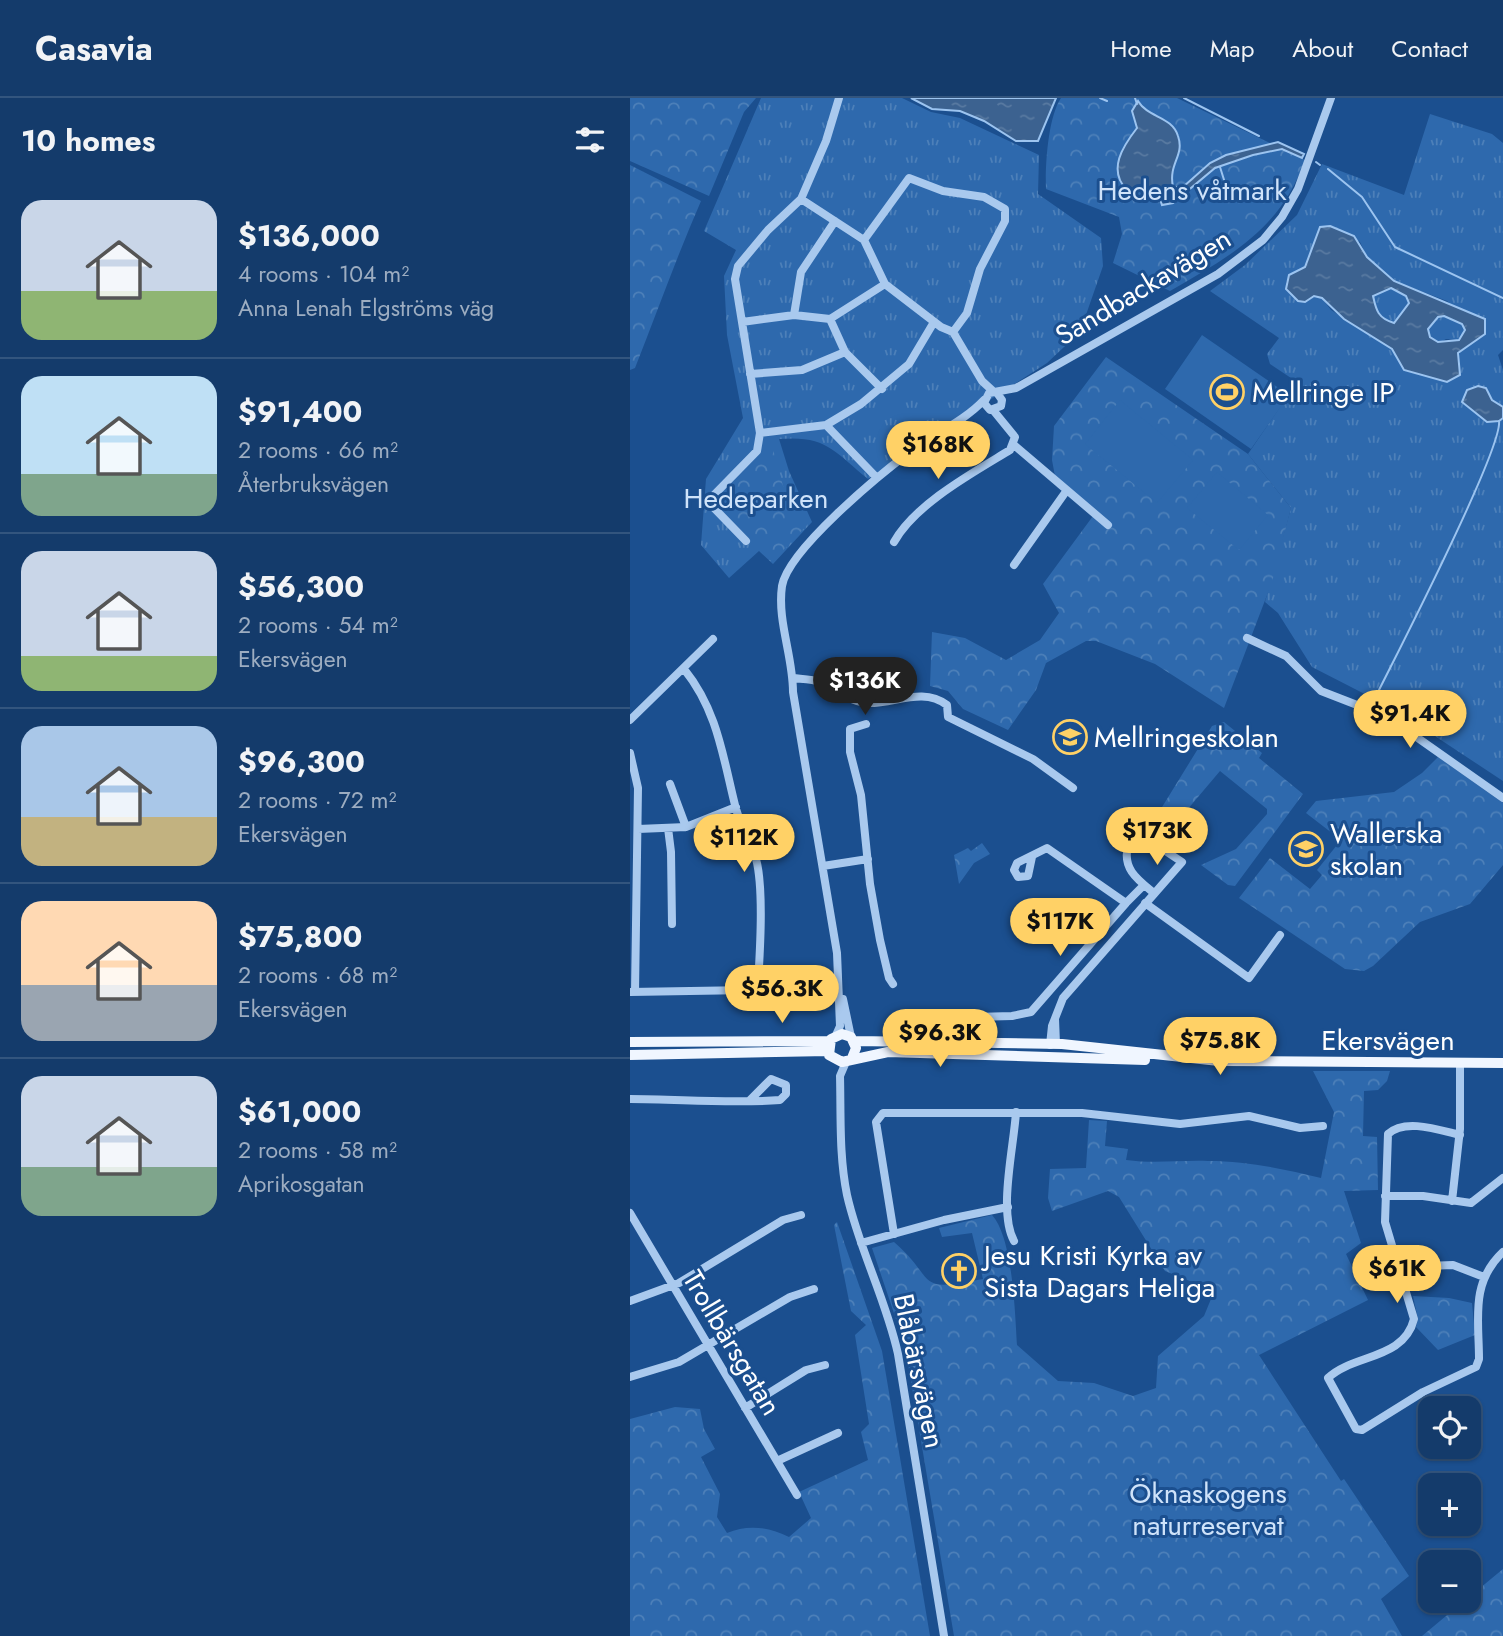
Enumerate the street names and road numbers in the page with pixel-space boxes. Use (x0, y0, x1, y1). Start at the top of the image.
street label: Sandbackavägen (1047, 218, 1239, 356)
street label: Ekersvägen (1321, 1020, 1455, 1061)
street label: Trollbärsgatan (672, 1263, 792, 1423)
street label: Blåbärsvägen (883, 1290, 955, 1452)

